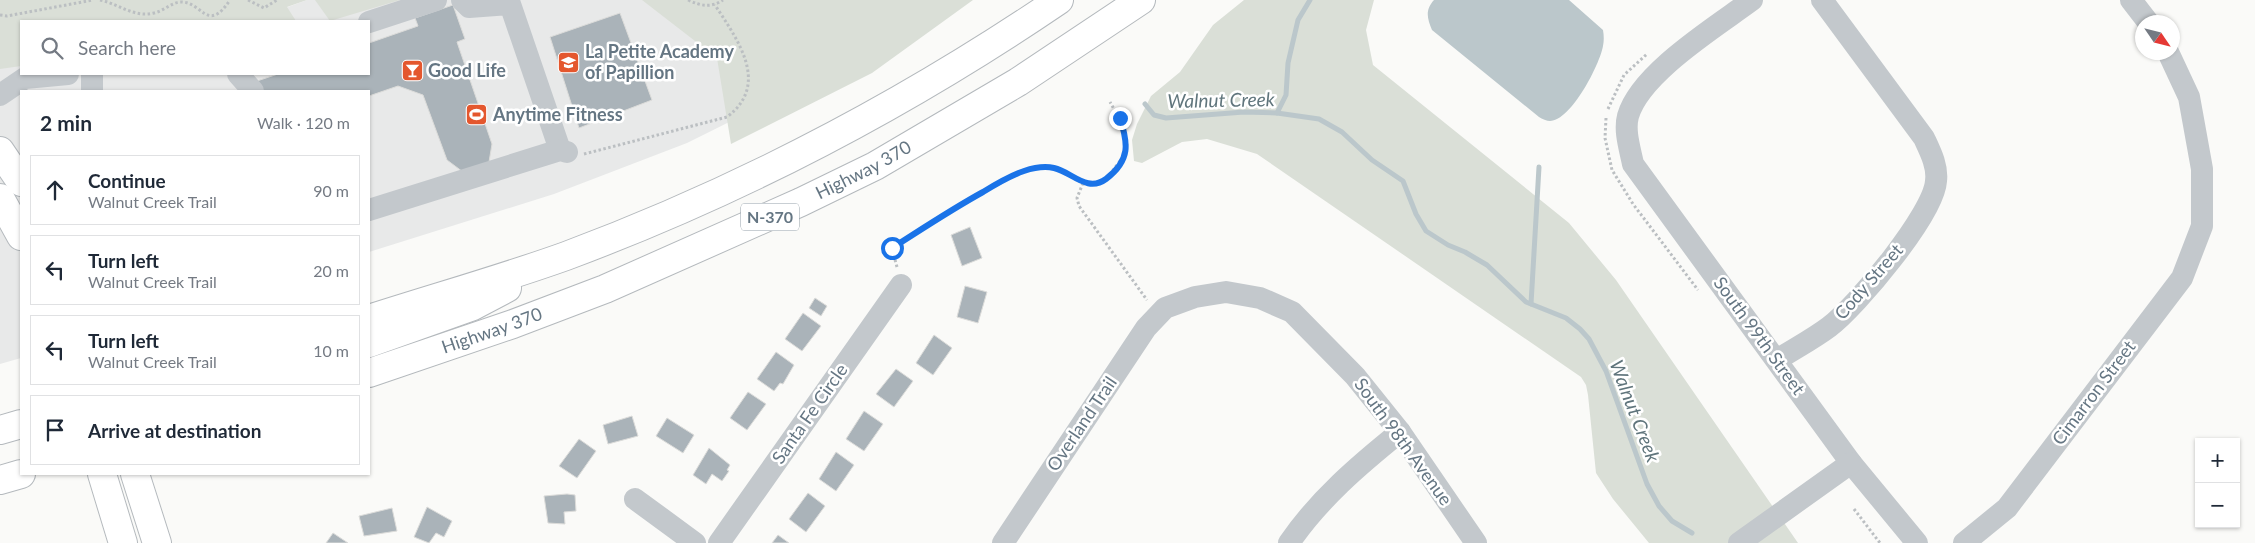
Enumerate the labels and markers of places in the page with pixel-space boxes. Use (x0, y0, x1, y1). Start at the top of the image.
place label: La Petite Academy of Papillion (585, 40, 734, 83)
school or university icon: La Petite Academy of Papillion (557, 50, 581, 74)
bar icon: Good Life (400, 59, 424, 83)
place label: Good Life (428, 59, 506, 81)
sports icon: Anytime Fitness (465, 103, 489, 127)
place label: Anytime Fitness (492, 103, 623, 125)

